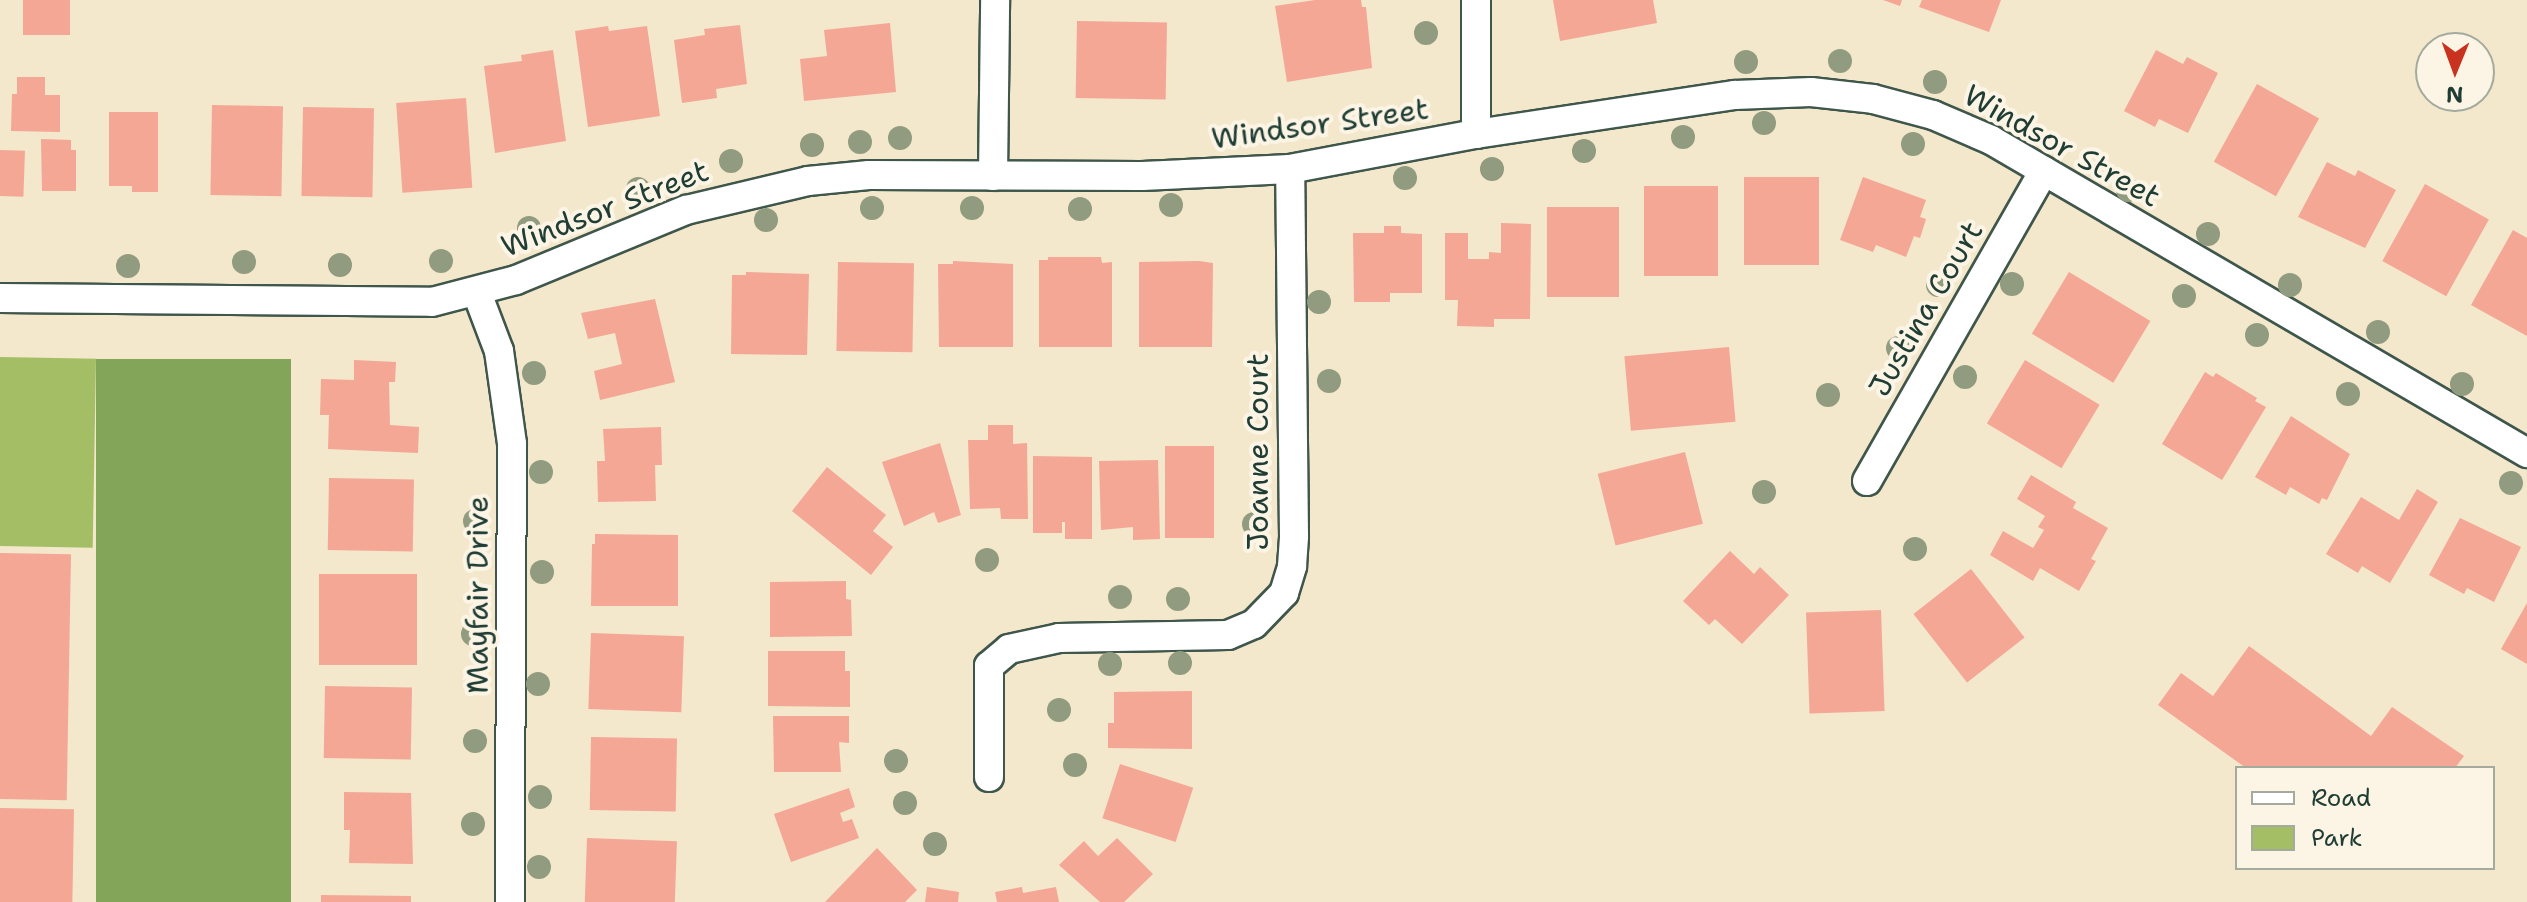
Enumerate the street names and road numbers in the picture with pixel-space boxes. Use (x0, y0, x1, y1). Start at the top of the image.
street label: Windsor Street (1958, 77, 2166, 215)
street label: Windsor Street (1209, 91, 1431, 157)
street label: Windsor Street (496, 153, 714, 265)
street label: Justina Court (1861, 215, 1991, 403)
street label: Joanne Court (1240, 353, 1276, 551)
street label: Mayfair Drive (460, 496, 496, 694)

